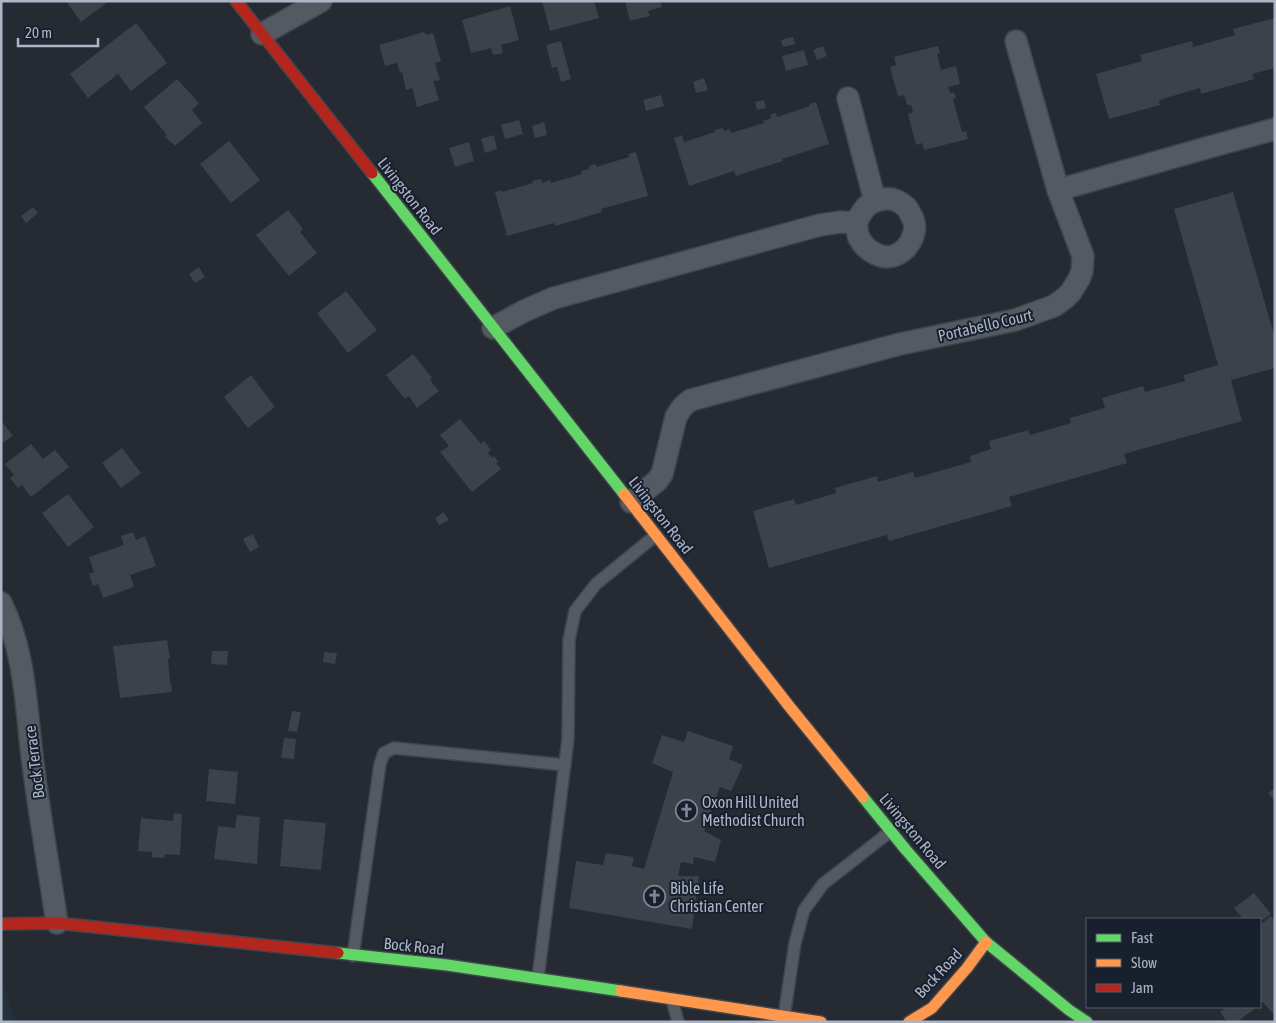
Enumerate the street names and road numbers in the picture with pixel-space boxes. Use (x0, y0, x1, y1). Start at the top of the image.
street label: Livingston Road (374, 154, 446, 239)
street label: Portabello Court (936, 305, 1034, 345)
street label: Livingston Road (625, 473, 697, 558)
street label: Bock Terrace (21, 725, 47, 799)
street label: Livingston Road (875, 790, 950, 873)
street label: Bock Road (383, 934, 445, 958)
street label: Bock Road (911, 945, 965, 1001)

